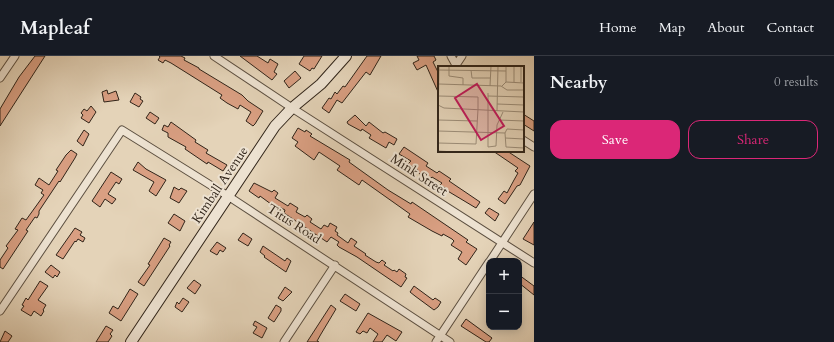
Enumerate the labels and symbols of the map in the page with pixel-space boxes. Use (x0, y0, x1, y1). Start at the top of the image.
inset map (438, 66, 524, 152)
street label: Kimball Avenue (188, 143, 252, 227)
street label: Mink Street (387, 150, 451, 200)
street label: Titus Road (264, 200, 324, 248)

